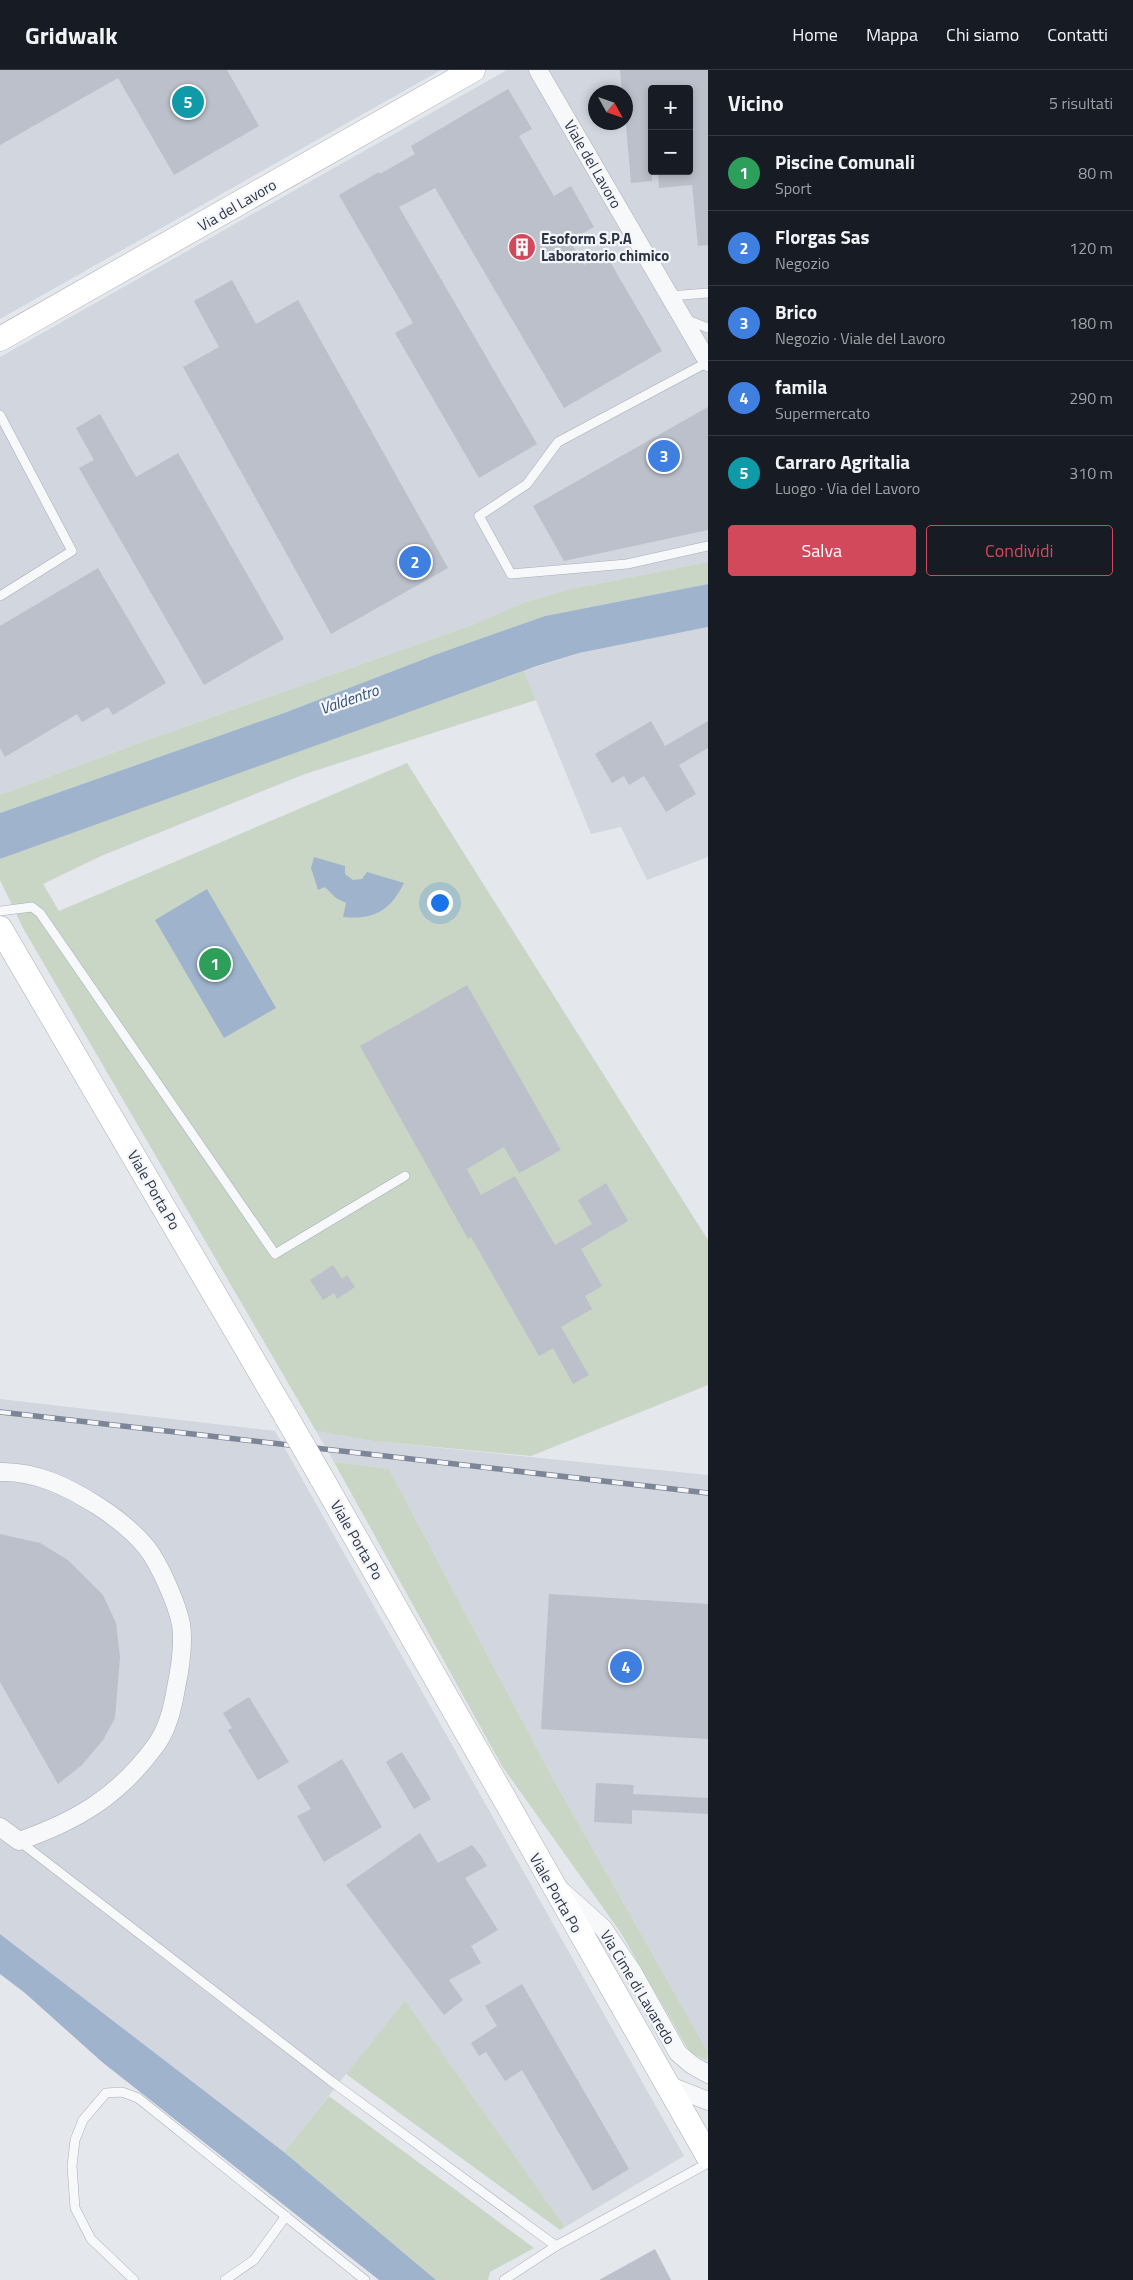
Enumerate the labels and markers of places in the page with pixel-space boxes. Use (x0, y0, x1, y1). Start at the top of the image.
pin: 5 (172, 83, 204, 121)
place label: Esoform S.P.A Laboratorio chimico (541, 227, 669, 267)
building icon: Esoform S.P.A Laboratorio chimico (507, 232, 537, 262)
pin: 3 (648, 437, 680, 475)
pin: 2 (399, 543, 431, 581)
pin: 1 (199, 945, 231, 983)
pin: 4 (610, 1648, 642, 1686)

